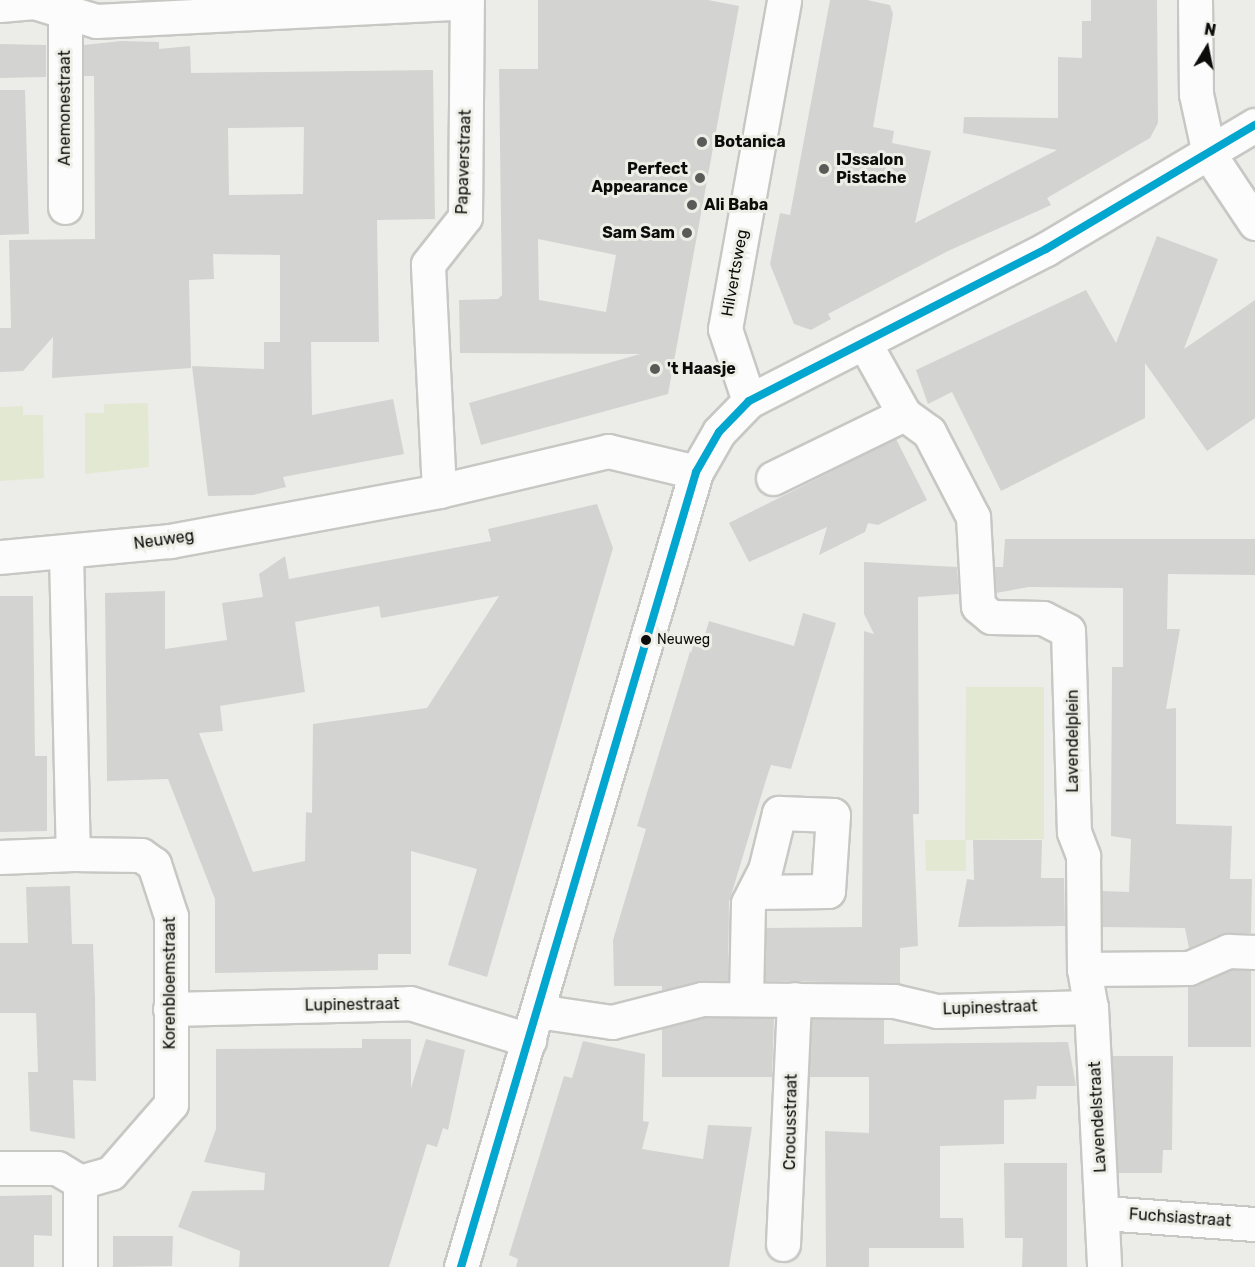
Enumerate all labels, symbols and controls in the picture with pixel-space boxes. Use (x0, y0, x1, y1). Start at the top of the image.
north arrow (1177, 18, 1237, 78)
text: N (1203, 19, 1218, 40)
street label: Anemonestraat (55, 50, 75, 166)
street label: Papaverstraat (453, 109, 475, 215)
place label: Botanica (714, 132, 786, 152)
marker: Botanica (695, 135, 709, 149)
place label: IJssalon Pistache (836, 150, 906, 188)
place label: Perfect Appearance (592, 159, 688, 197)
marker: IJssalon Pistache (817, 162, 831, 176)
marker: Perfect Appearance (693, 171, 707, 185)
place label: Ali Baba (704, 195, 768, 215)
marker: Ali Baba (685, 198, 699, 212)
place label: Sam Sam (602, 223, 675, 243)
marker: Sam Sam (680, 226, 694, 240)
street label: Hilvertsweg (718, 228, 752, 318)
place label: 't Haasje (667, 359, 736, 379)
marker: 't Haasje (648, 362, 662, 376)
street label: Neuweg (133, 526, 195, 554)
place label: Neuweg (657, 632, 710, 648)
marker: Neuweg (640, 634, 652, 646)
street label: Lavendelplein (1063, 689, 1083, 793)
street label: Korenbloemstraat (160, 917, 180, 1049)
street label: Lupinestraat (305, 995, 399, 1015)
street label: Lupinestraat (942, 997, 1038, 1019)
street label: Lavendelstraat (1085, 1061, 1111, 1173)
street label: Crocusstraat (781, 1074, 801, 1170)
street label: Fuchsiastraat (1128, 1205, 1232, 1231)

